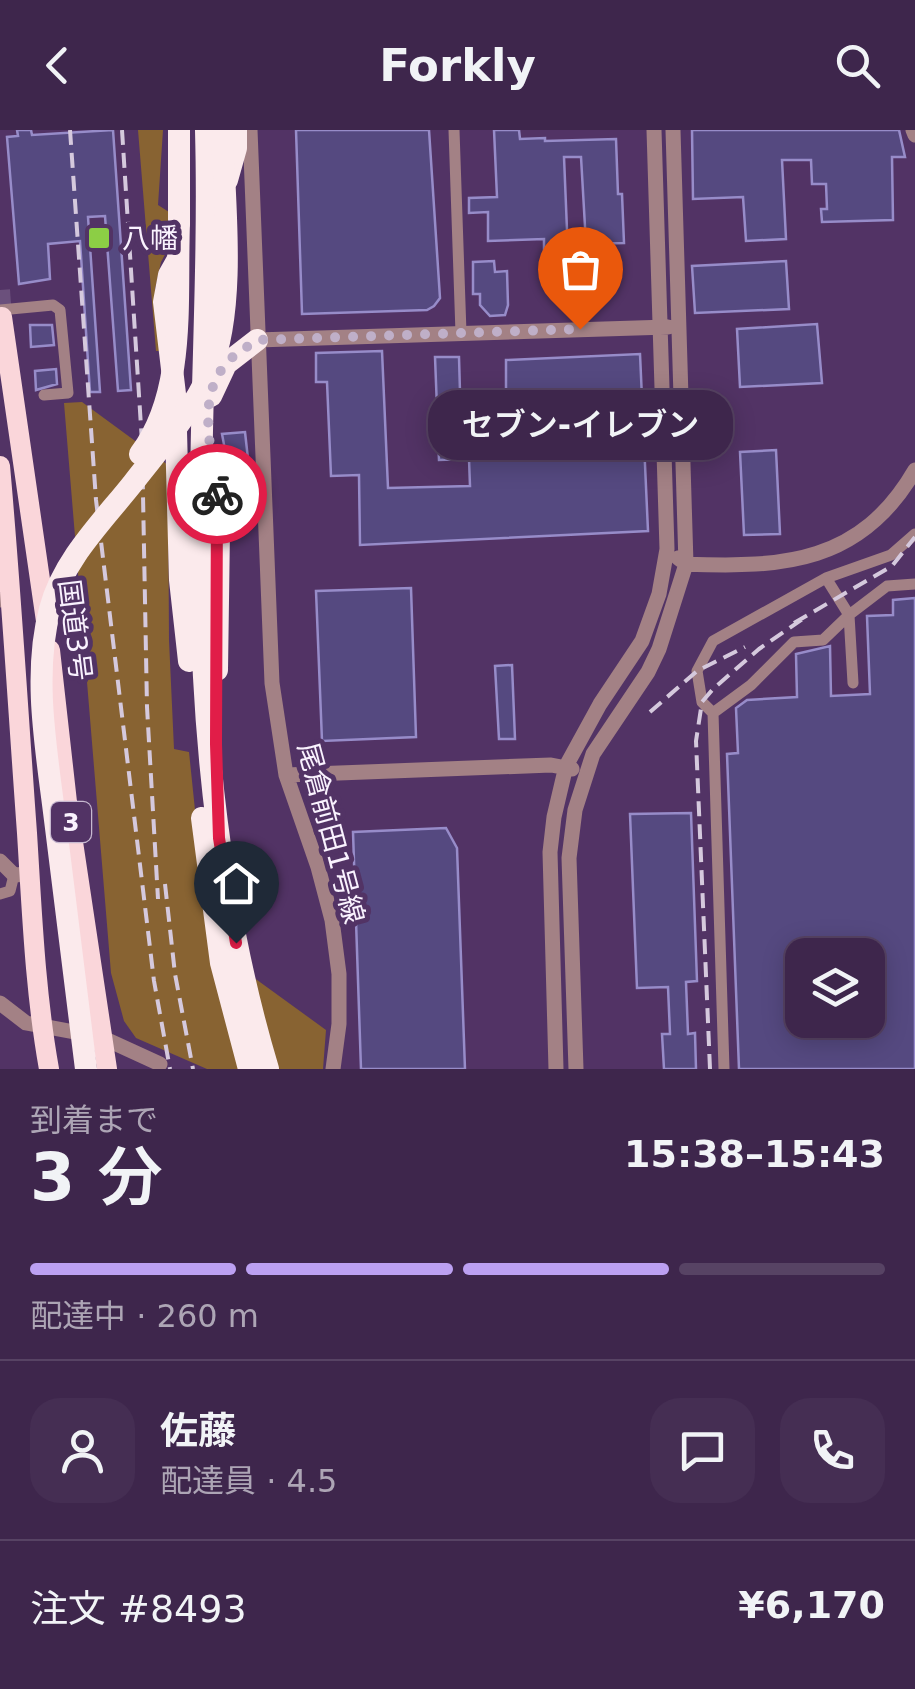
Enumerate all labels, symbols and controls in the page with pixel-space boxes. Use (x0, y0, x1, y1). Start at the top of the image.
icon: back (30, 38, 85, 93)
icon: search (830, 38, 885, 93)
text: Forkly (379, 39, 536, 92)
place label: 八幡 (122, 222, 178, 255)
marker: 八幡 (86, 225, 112, 251)
pin (538, 227, 623, 330)
icon: bag (553, 242, 608, 297)
callout: セブン-イレブン (428, 389, 732, 459)
text: セブン-イレブン (462, 406, 699, 444)
courier (167, 444, 267, 544)
icon: bike (190, 467, 245, 522)
street label: 国道3号 (52, 577, 98, 683)
street label: 尾倉前田1号線 (291, 739, 371, 927)
road number: 3 (51, 802, 91, 842)
pin (194, 841, 279, 944)
icon: home (209, 856, 264, 911)
map controls (785, 938, 885, 1038)
button: layers (785, 938, 885, 1038)
text: 到着まで (30, 1101, 158, 1139)
text: 15:38–15:43 (624, 1132, 885, 1176)
text: 3 分 (30, 1140, 163, 1215)
text: 配達中 · 260 m (30, 1297, 259, 1335)
button: person (30, 1398, 135, 1503)
button: chat (650, 1398, 755, 1503)
button: phone (780, 1398, 885, 1503)
text: 佐藤 (160, 1409, 236, 1453)
text: 配達員 · 4.5 (160, 1462, 337, 1500)
text: ¥6,170 (738, 1583, 885, 1627)
text: 注文 #8493 (30, 1587, 247, 1631)

